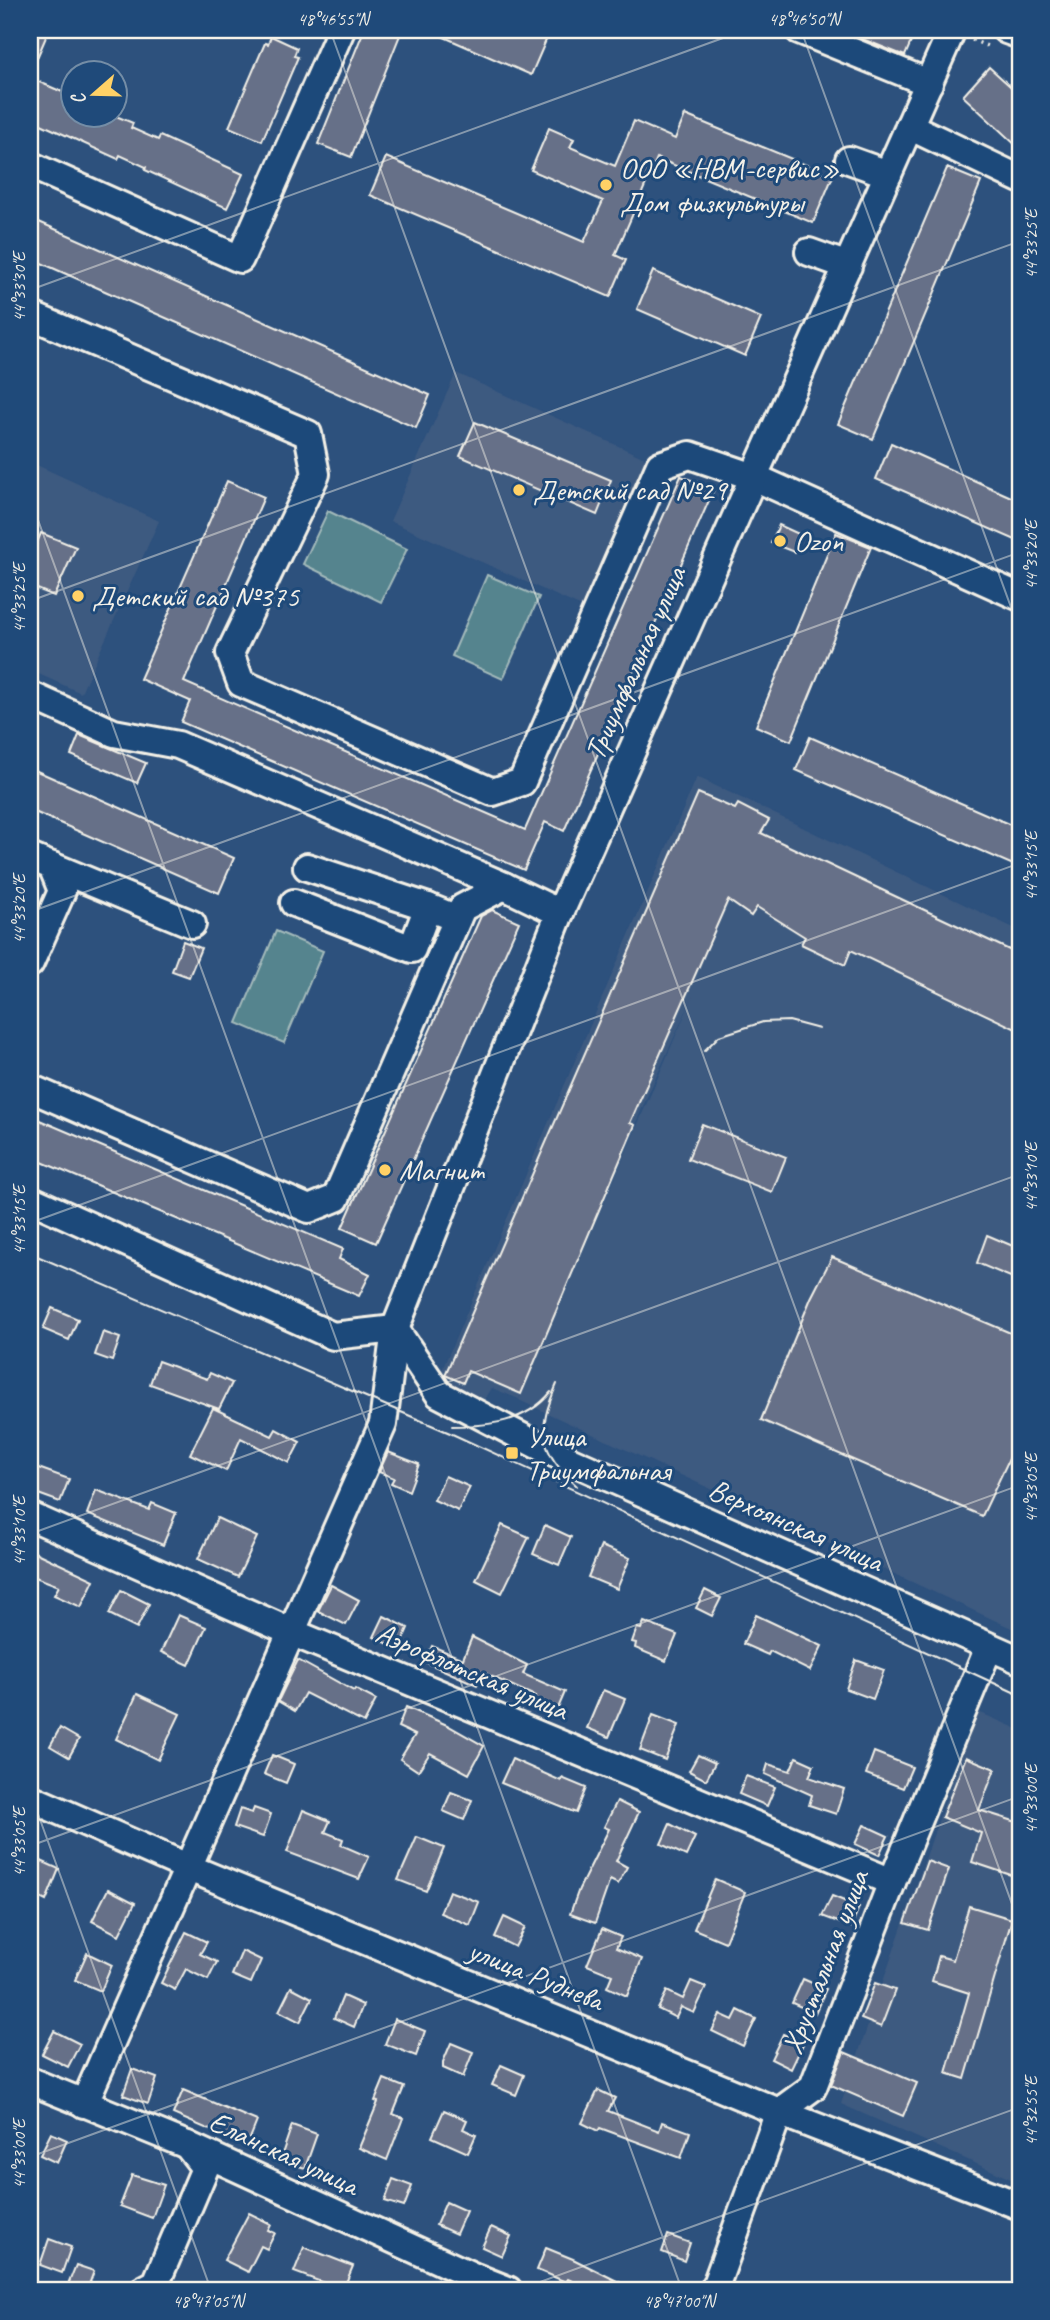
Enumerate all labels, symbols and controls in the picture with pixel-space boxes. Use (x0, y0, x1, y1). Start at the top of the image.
text: 48°46'55"N (298, 8, 372, 30)
text: 48°46'50"N (769, 8, 843, 30)
north arrow (60, 60, 130, 130)
text: С (65, 88, 92, 108)
place label: ООО «НВМ-сервис» Дом физкультуры (620, 149, 840, 221)
marker: ООО «НВМ-сервис» Дом физкультуры (598, 177, 614, 193)
text: 44°33'25"E (1020, 207, 1042, 279)
text: 44°33'30"E (8, 250, 30, 322)
place label: Детский сад №29 (533, 471, 729, 509)
marker: Детский сад №29 (511, 482, 527, 498)
text: 44°33'20"E (1020, 518, 1042, 590)
place label: Ozon (794, 522, 844, 560)
marker: Ozon (772, 533, 788, 549)
street label: Триумфальная улица (576, 559, 695, 765)
text: 44°33'25"E (8, 561, 30, 633)
place label: Детский сад №375 (92, 577, 301, 615)
marker: Детский сад №375 (70, 588, 86, 604)
text: 44°33'15"E (1020, 829, 1042, 901)
text: 44°33'20"E (8, 872, 30, 944)
text: 44°33'10"E (1020, 1140, 1042, 1212)
place label: Магнит (399, 1151, 485, 1189)
marker: Магнит (377, 1162, 393, 1178)
text: 44°33'15"E (8, 1183, 30, 1255)
place label: Улица Триумфальная (526, 1417, 673, 1489)
marker: Улица Триумфальная (504, 1445, 520, 1461)
text: 44°33'05"E (1020, 1451, 1042, 1523)
street label: Верхоянская улица (703, 1470, 891, 1581)
text: 44°33'10"E (8, 1494, 30, 1566)
street label: Аэрофлотская улица (370, 1613, 576, 1729)
text: 44°33'00"E (1020, 1762, 1042, 1834)
text: 44°33'05"E (8, 1805, 30, 1877)
street label: Хрустальная улица (773, 1863, 878, 2059)
street label: улица Руднева (461, 1930, 612, 2020)
text: 44°32'55"E (1020, 2074, 1042, 2146)
street label: Еланская улица (203, 2102, 367, 2205)
text: 44°33'00"E (8, 2117, 30, 2189)
text: 48°47'05"N (173, 2290, 247, 2312)
text: 48°47'00"N (644, 2290, 718, 2312)

